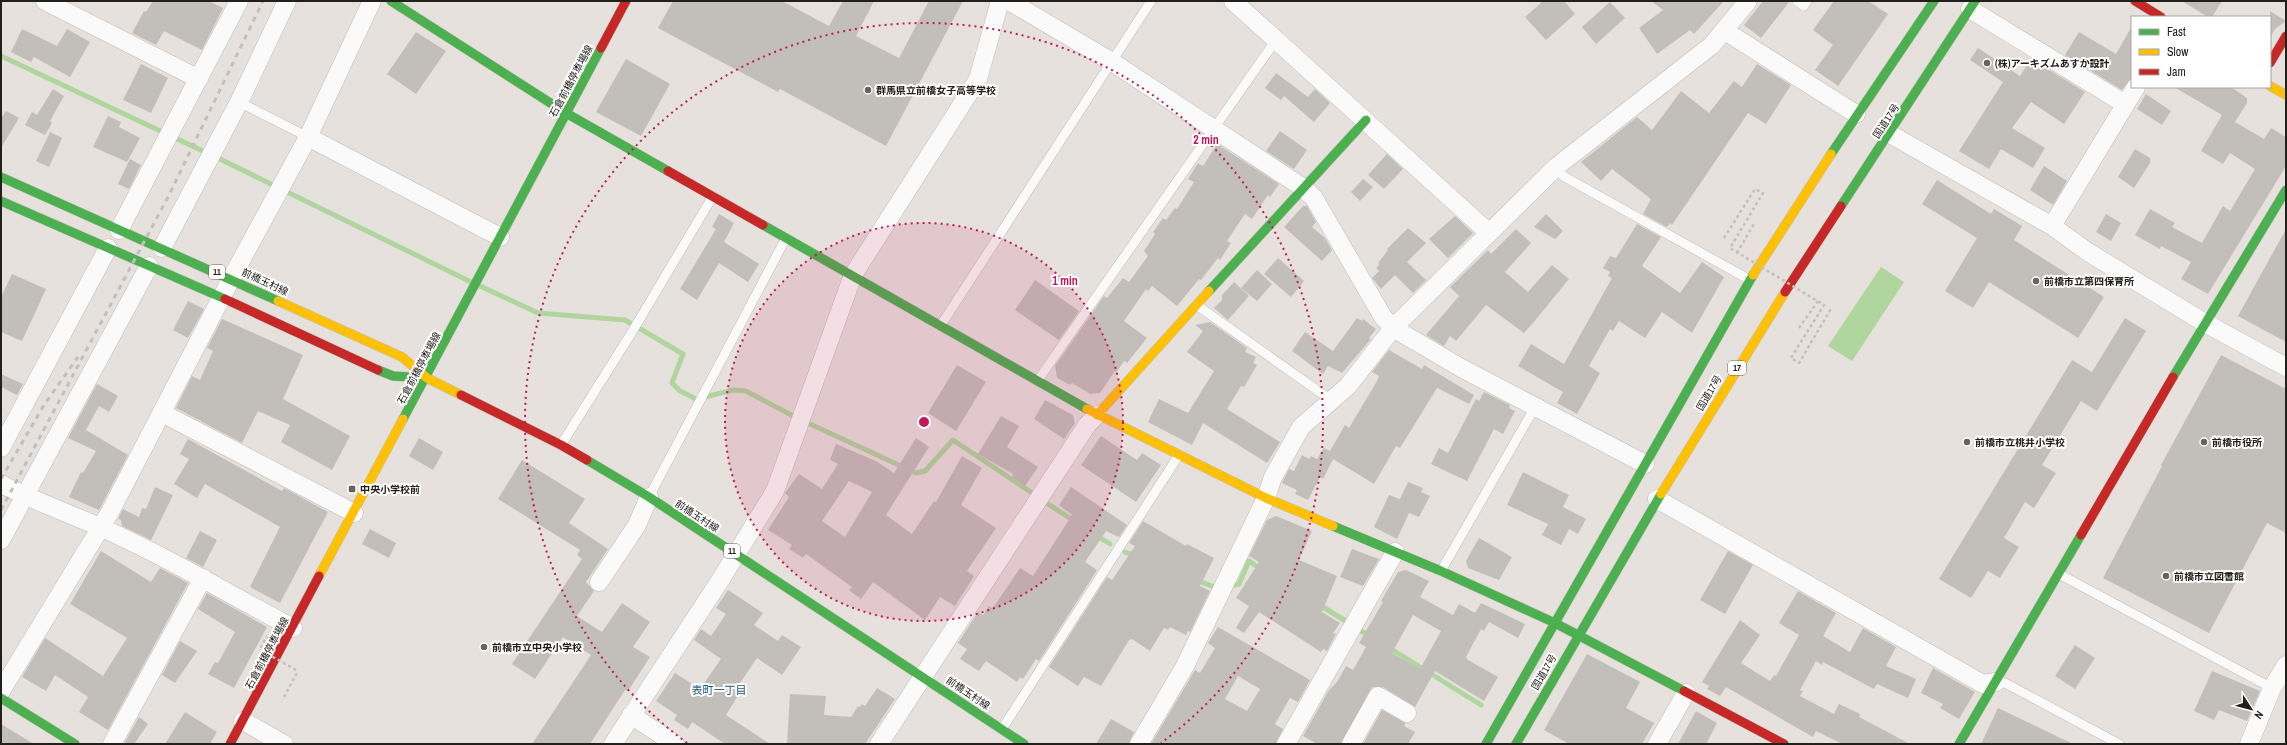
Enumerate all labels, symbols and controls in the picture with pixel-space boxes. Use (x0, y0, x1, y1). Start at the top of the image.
legend (2131, 16, 2271, 88)
text: Fast (2167, 24, 2186, 40)
street label: 石倉前橋停車場線 (546, 43, 596, 119)
text: Slow (2167, 44, 2189, 60)
place label: (株)アーキズムあすか設計 (1995, 57, 2110, 70)
marker: (株)アーキズムあすか設計 (1982, 58, 1992, 68)
text: Jam (2167, 64, 2186, 80)
place label: 群馬県立前橋女子高等学校 (876, 84, 996, 97)
marker: 群馬県立前橋女子高等学校 (863, 85, 873, 95)
street label: 国道17号 (1870, 101, 1902, 141)
text: 2 min (1193, 132, 1219, 148)
road number: 11 (209, 265, 225, 279)
street label: 前橋玉村線 (240, 266, 290, 298)
text: 1 min (1052, 273, 1078, 289)
place label: 前橋市立第四保育所 (2044, 275, 2134, 288)
marker: 前橋市立第四保育所 (2031, 276, 2041, 286)
street label: 石倉前橋停車場線 (394, 330, 444, 406)
road number: 17 (1728, 361, 1746, 375)
street label: 国道17号 (1693, 373, 1725, 413)
centre of rings (917, 415, 931, 429)
place label: 前橋市立桃井小学校 (1975, 436, 2065, 449)
place label: 前橋市役所 (2212, 436, 2262, 449)
marker: 前橋市立桃井小学校 (1962, 437, 1972, 447)
marker: 前橋市役所 (2199, 437, 2209, 447)
place label: 中央小学校前 (360, 483, 420, 496)
marker: 中央小学校前 (347, 484, 357, 494)
street label: 前橋玉村線 (672, 497, 722, 535)
road number: 11 (724, 544, 740, 558)
place label: 前橋市立図書館 (2174, 570, 2244, 583)
marker: 前橋市立図書館 (2161, 571, 2171, 581)
street label: 石倉前橋停車場線 (242, 615, 292, 691)
place label: 前橋市立中央小学校 (492, 641, 582, 654)
marker: 前橋市立中央小学校 (479, 642, 489, 652)
street label: 国道17号 (1529, 652, 1559, 692)
street label: 前橋玉村線 (944, 674, 992, 712)
district label: 表町一丁目 (692, 683, 747, 697)
north arrow (2231, 689, 2271, 729)
text: N (2252, 708, 2267, 722)

